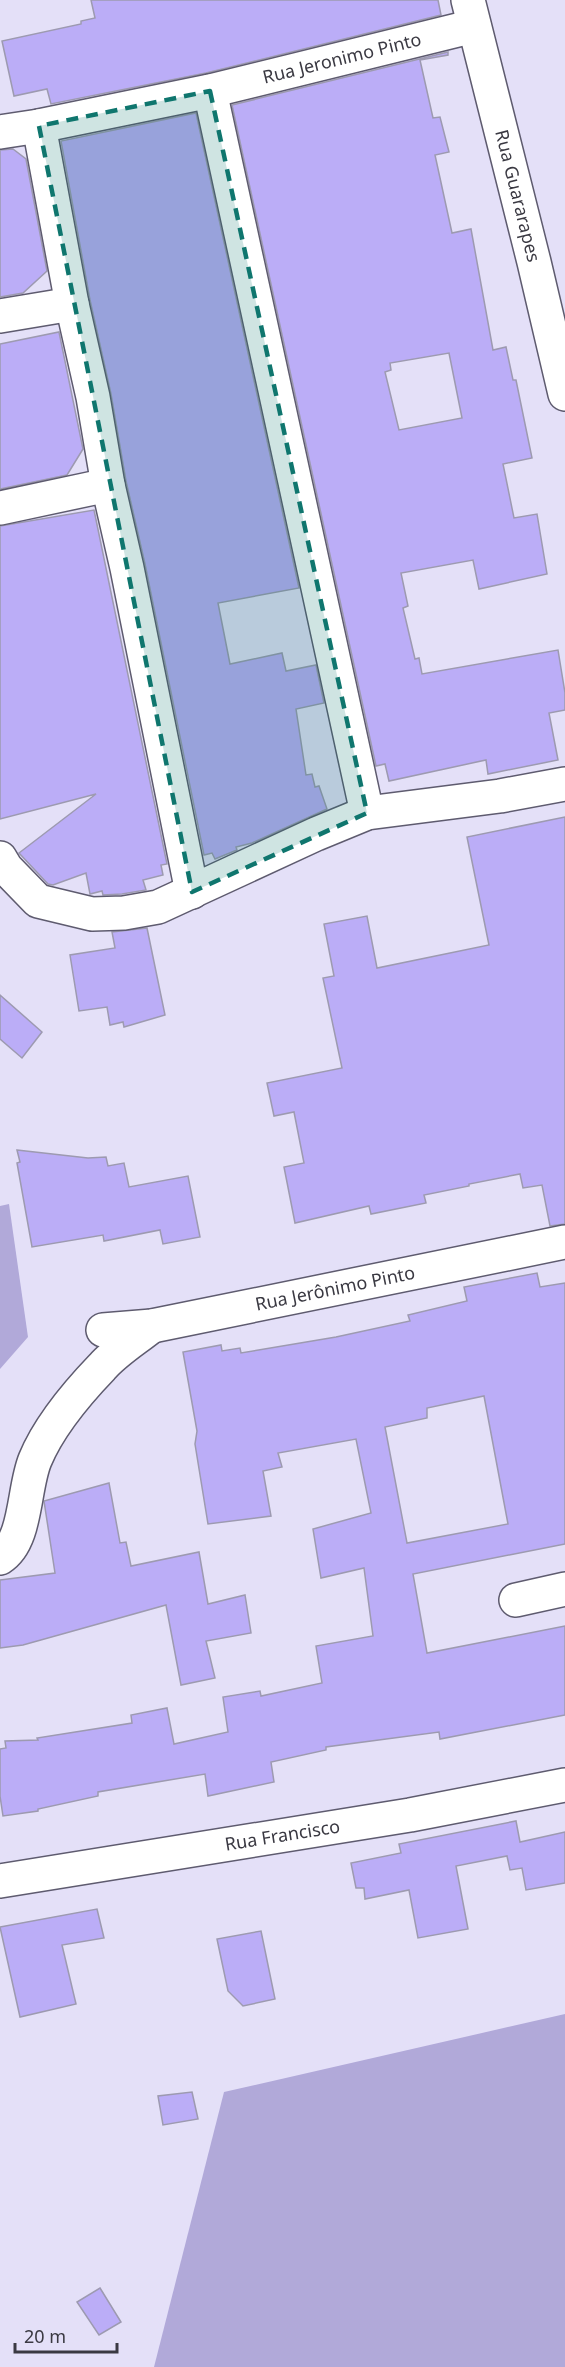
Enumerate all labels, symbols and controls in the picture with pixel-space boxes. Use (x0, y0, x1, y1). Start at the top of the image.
street label: Rua Jeronimo Pinto (260, 26, 424, 89)
street label: Rua Guararapes (490, 127, 547, 264)
street label: Rua Jerônimo Pinto (253, 1260, 417, 1316)
street label: Rua Francisco (223, 1813, 341, 1856)
scale bar (15, 2316, 117, 2354)
text: 20 m (24, 2324, 66, 2348)

